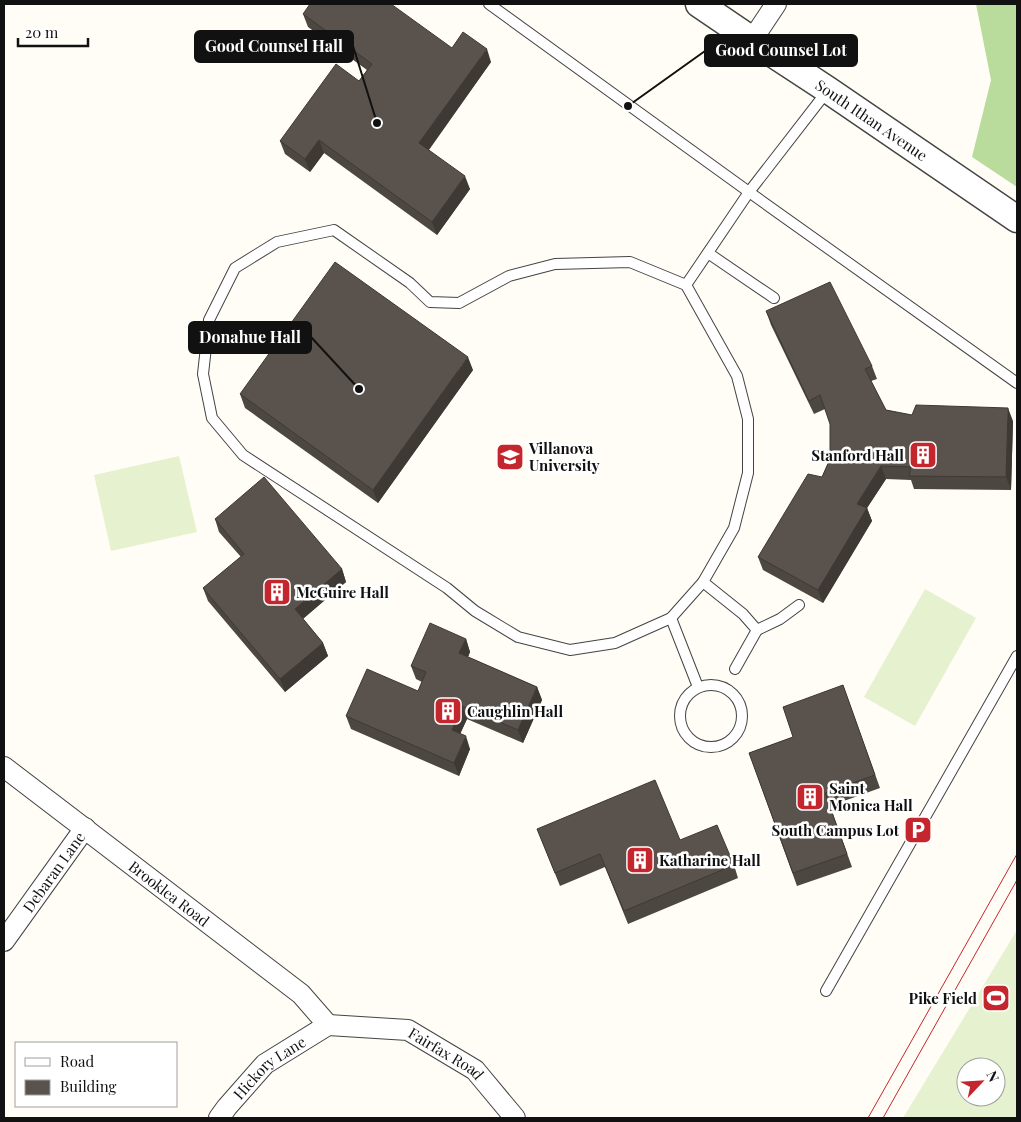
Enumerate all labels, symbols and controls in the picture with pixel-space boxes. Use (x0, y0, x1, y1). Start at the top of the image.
scale bar (18, 15, 88, 47)
text: 20 m (25, 22, 59, 42)
callout: Good Counsel Hall (195, 31, 353, 62)
text: Good Counsel Hall (205, 35, 343, 56)
callout: Good Counsel Lot (705, 35, 857, 66)
text: Good Counsel Lot (715, 39, 847, 60)
street label: South Ithan Avenue (812, 75, 932, 165)
callout: Donahue Hall (189, 322, 311, 353)
text: Donahue Hall (199, 326, 301, 347)
place label: Villanova University (528, 438, 600, 475)
building icon: Stanford Hall (908, 440, 938, 470)
school or university icon: Villanova University (495, 442, 525, 472)
place label: Stanford Hall (811, 445, 904, 465)
building icon: McGuire Hall (262, 577, 292, 607)
place label: McGuire Hall (296, 582, 389, 602)
building icon: Caughlin Hall (433, 696, 463, 726)
place label: Caughlin Hall (467, 701, 563, 721)
place label: Saint Monica Hall (829, 778, 913, 815)
building icon: Saint Monica Hall (795, 782, 825, 812)
parking icon: South Campus Lot (903, 815, 933, 845)
place label: South Campus Lot (771, 820, 900, 840)
street label: Debaran Lane (18, 828, 89, 916)
building icon: Katharine Hall (625, 845, 655, 875)
place label: Katharine Hall (659, 850, 761, 870)
street label: Brooklea Road (125, 856, 214, 931)
sports icon: Pike Field (981, 983, 1011, 1013)
place label: Pike Field (909, 988, 977, 1008)
street label: Fairfax Road (405, 1023, 489, 1084)
street label: Hickory Lane (229, 1031, 309, 1103)
legend (15, 1042, 178, 1107)
text: Road (60, 1051, 94, 1071)
north arrow (956, 1057, 1006, 1107)
text: N (982, 1068, 1004, 1085)
text: Building (60, 1076, 117, 1096)

